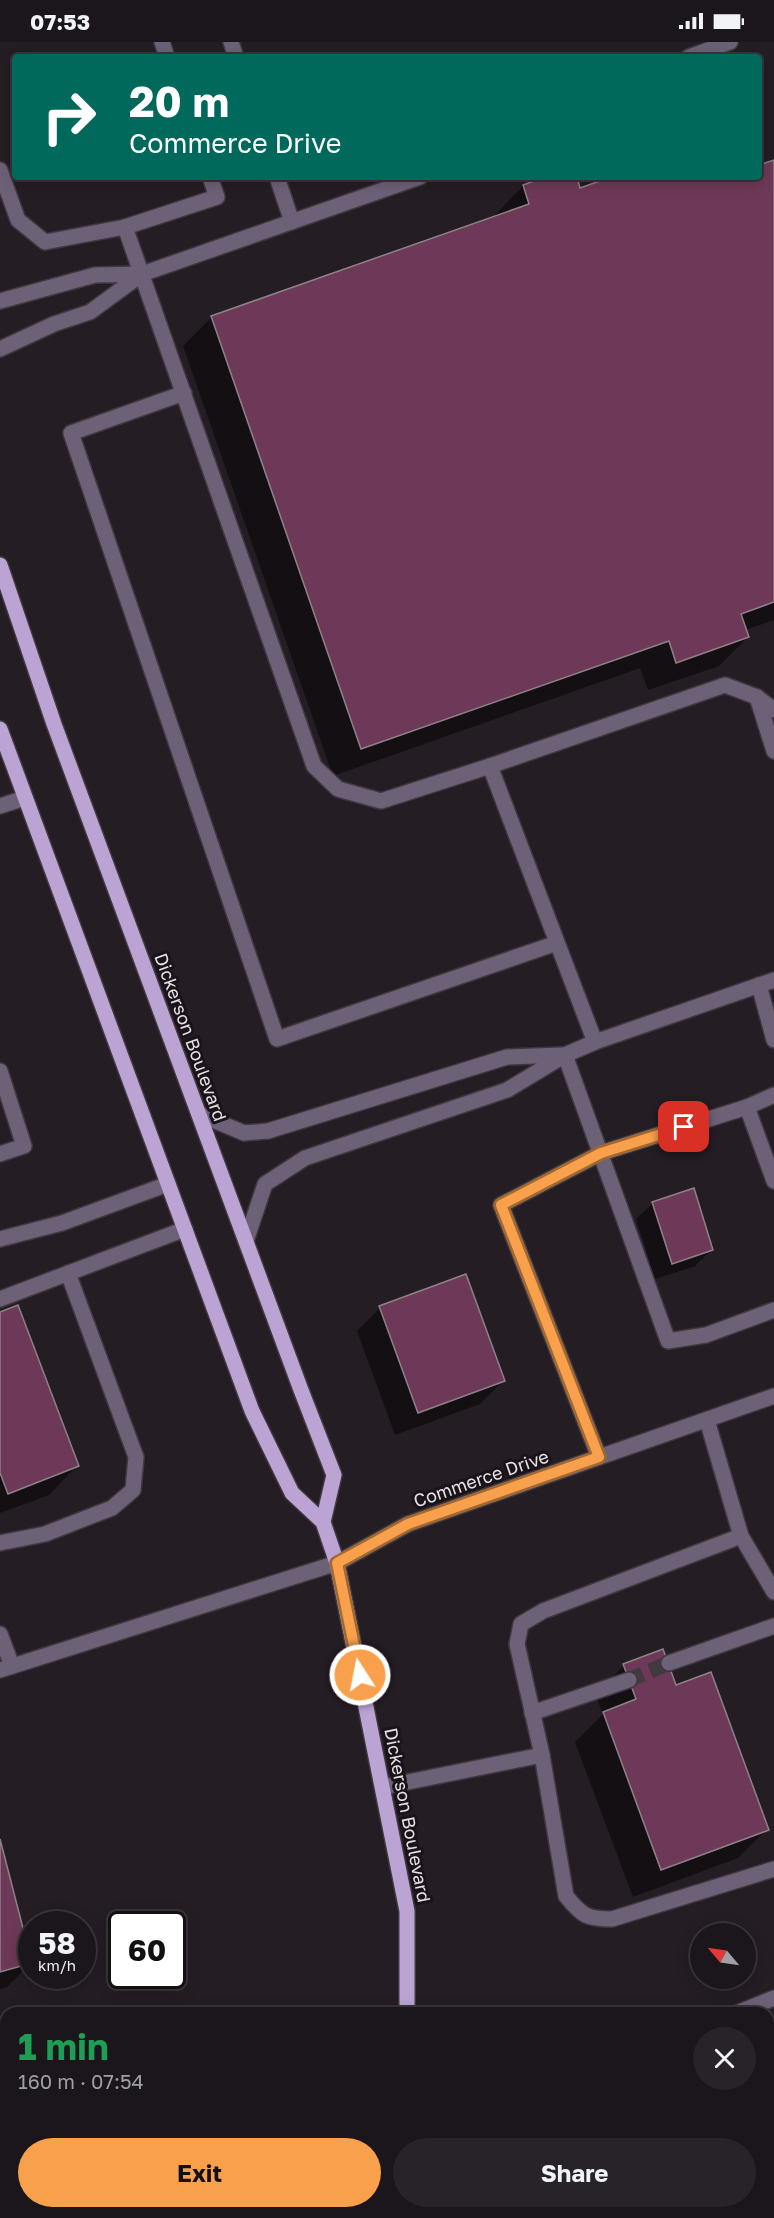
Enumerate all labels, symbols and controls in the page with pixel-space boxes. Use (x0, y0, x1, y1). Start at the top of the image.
text: 07:53 (30, 8, 90, 35)
text: 20 m (129, 76, 229, 126)
icon: right (30, 78, 108, 156)
text: Commerce Drive (129, 127, 341, 159)
street label: Dickerson Boulevard (150, 950, 232, 1124)
pin (658, 1101, 709, 1152)
icon: arrive (667, 1110, 700, 1143)
street label: Commerce Drive (411, 1445, 551, 1511)
position arrow (328, 1643, 392, 1707)
street label: Dickerson Boulevard (380, 1726, 436, 1904)
speed limit sign: 60 (108, 1911, 186, 1989)
north arrow (690, 1923, 756, 1989)
map controls (690, 1923, 756, 1989)
text: 58 (38, 1925, 76, 1961)
text: km/h (38, 1956, 76, 1974)
text: 1 min (18, 2025, 109, 2068)
button: close (693, 2027, 756, 2090)
text: 160 m · 07:54 (18, 2069, 144, 2093)
button: Exit (18, 2138, 381, 2207)
button: Share (393, 2138, 756, 2207)

